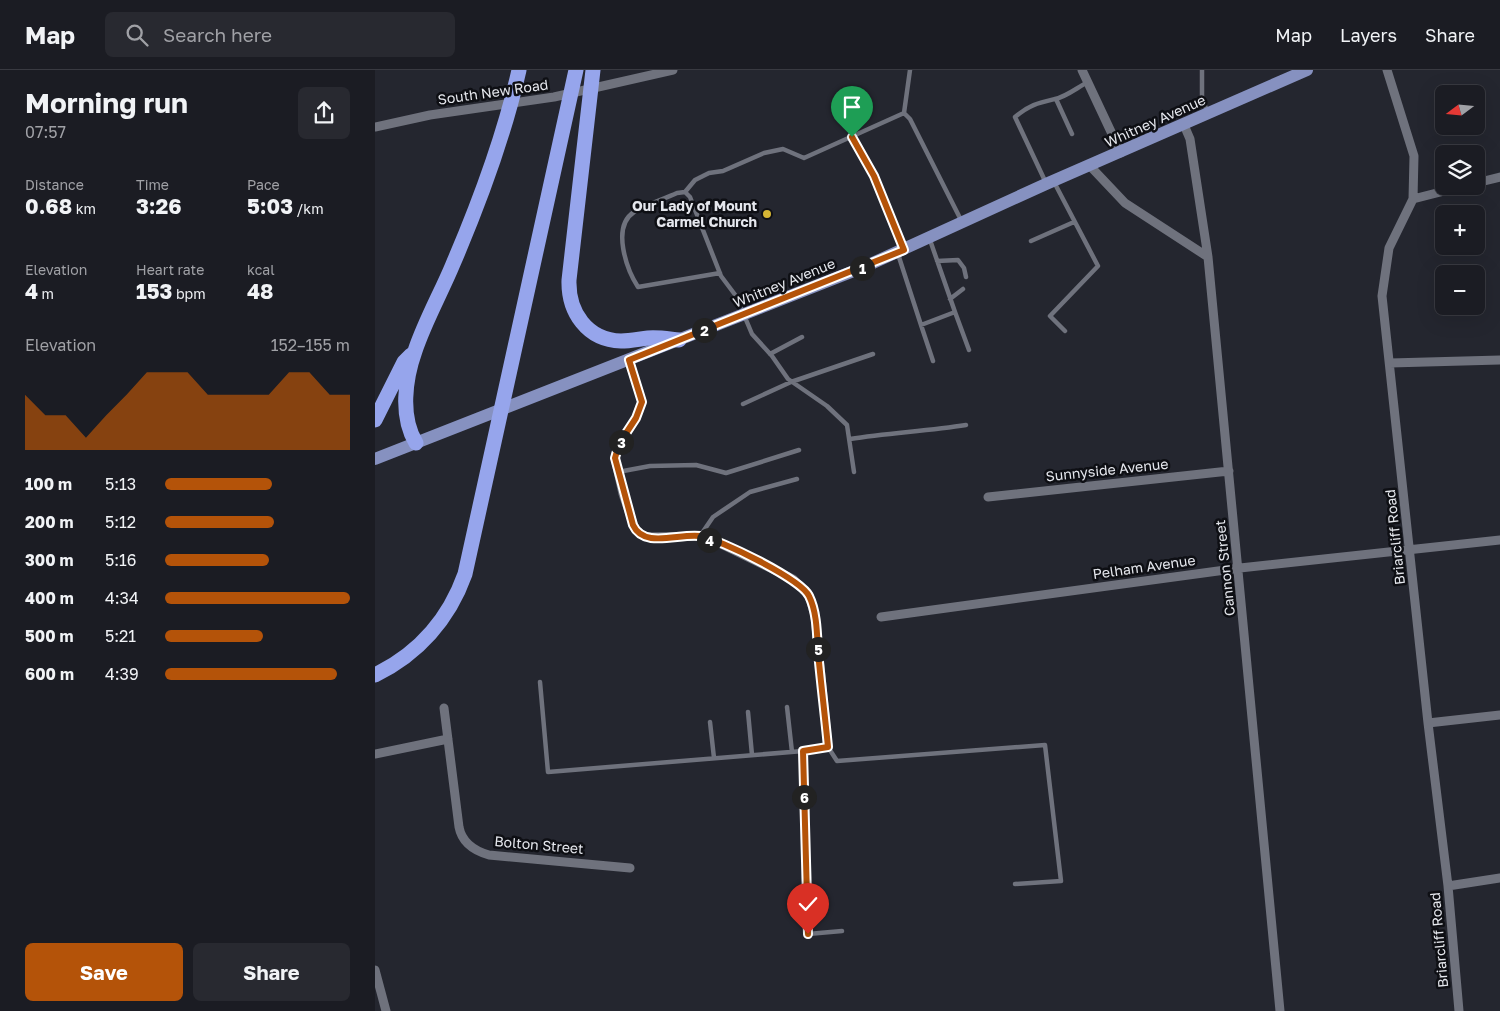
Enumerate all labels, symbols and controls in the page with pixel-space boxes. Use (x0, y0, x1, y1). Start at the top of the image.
search box (105, 12, 455, 57)
text: Map (25, 20, 75, 49)
icon: search (123, 21, 151, 49)
text: Search here (163, 23, 272, 46)
text: Map (1275, 24, 1312, 46)
text: Layers (1340, 24, 1397, 46)
text: Share (1425, 24, 1475, 46)
street label: South New Road (437, 75, 549, 108)
north arrow (1435, 85, 1485, 135)
map controls (1435, 85, 1485, 315)
text: Morning run (25, 86, 188, 119)
pin (831, 86, 873, 137)
button: share (298, 87, 350, 139)
street label: Whitney Avenue (1102, 91, 1208, 150)
icon: arrive (838, 93, 866, 121)
text: 07:57 (25, 122, 66, 142)
button: layers (1435, 145, 1485, 195)
text: Distance (25, 176, 84, 193)
text: Time (136, 176, 169, 193)
text: Pace (247, 176, 280, 193)
text: 0.68 (25, 193, 72, 219)
text: 3:26 (136, 193, 182, 219)
text: 5:03 (247, 193, 293, 219)
place label: Our Lady of Mount Carmel Church (632, 197, 757, 230)
text: km (72, 200, 96, 217)
text: /km (293, 200, 324, 217)
button: + (1435, 205, 1485, 255)
marker: Our Lady of Mount Carmel Church (761, 208, 773, 220)
street label: Whitney Avenue (730, 254, 837, 311)
pin: 1 (849, 256, 875, 280)
text: 1 (859, 260, 866, 277)
text: Elevation (25, 261, 87, 278)
text: Heart rate (136, 261, 204, 278)
text: kcal (247, 261, 275, 278)
button: − (1435, 265, 1485, 315)
text: 4 (25, 278, 38, 304)
text: 153 (136, 278, 172, 304)
text: 48 (247, 278, 274, 304)
text: m (38, 285, 54, 302)
text: bpm (172, 285, 206, 302)
pin: 2 (691, 318, 717, 342)
text: 2 (700, 322, 709, 339)
text: Elevation (25, 335, 96, 355)
text: 152–155 m (271, 335, 350, 355)
pin: 3 (609, 430, 633, 454)
text: 3 (617, 434, 626, 451)
street label: Sunnyside Avenue (1045, 455, 1169, 484)
text: 100 m (25, 474, 72, 494)
text: 5:13 (105, 474, 136, 494)
street label: Briarcliff Road (1381, 489, 1408, 586)
text: 200 m (25, 512, 74, 532)
text: 5:12 (105, 512, 136, 532)
street label: Cannon Street (1211, 519, 1238, 617)
pin: 4 (697, 528, 721, 552)
text: 4 (705, 532, 714, 549)
text: 300 m (25, 550, 74, 570)
text: 5:16 (105, 550, 137, 570)
street label: Pelham Avenue (1092, 551, 1196, 582)
text: 400 m (25, 588, 74, 608)
text: 4:34 (105, 588, 139, 608)
text: 500 m (25, 626, 74, 646)
text: 5:21 (105, 626, 136, 646)
pin: 5 (805, 636, 831, 662)
text: 5 (814, 641, 823, 658)
text: 600 m (25, 664, 74, 684)
text: 4:39 (105, 664, 139, 684)
pin: 6 (791, 784, 817, 810)
text: 6 (800, 789, 809, 806)
street label: Bolton Street (494, 832, 584, 857)
pin (787, 883, 829, 934)
icon: check (794, 890, 822, 918)
street label: Briarcliff Road (1426, 892, 1451, 989)
button: Save (25, 943, 183, 1001)
button: Share (193, 943, 350, 1001)

